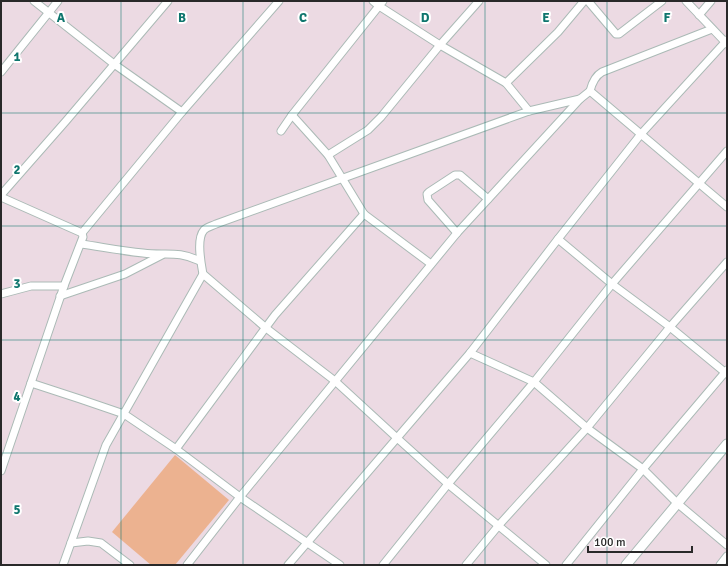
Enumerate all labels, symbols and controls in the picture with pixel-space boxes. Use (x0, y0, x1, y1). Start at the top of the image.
text: A (57, 10, 66, 26)
text: B (178, 10, 186, 26)
text: C (299, 10, 307, 26)
text: D (421, 10, 430, 26)
text: E (542, 10, 550, 26)
text: F (664, 10, 671, 26)
text: 1 (13, 49, 21, 65)
text: 2 (13, 162, 21, 178)
text: 3 (13, 276, 21, 292)
text: 4 (13, 389, 21, 405)
text: 5 (13, 502, 21, 518)
scale bar (588, 528, 692, 554)
text: 100 m (594, 535, 626, 550)

